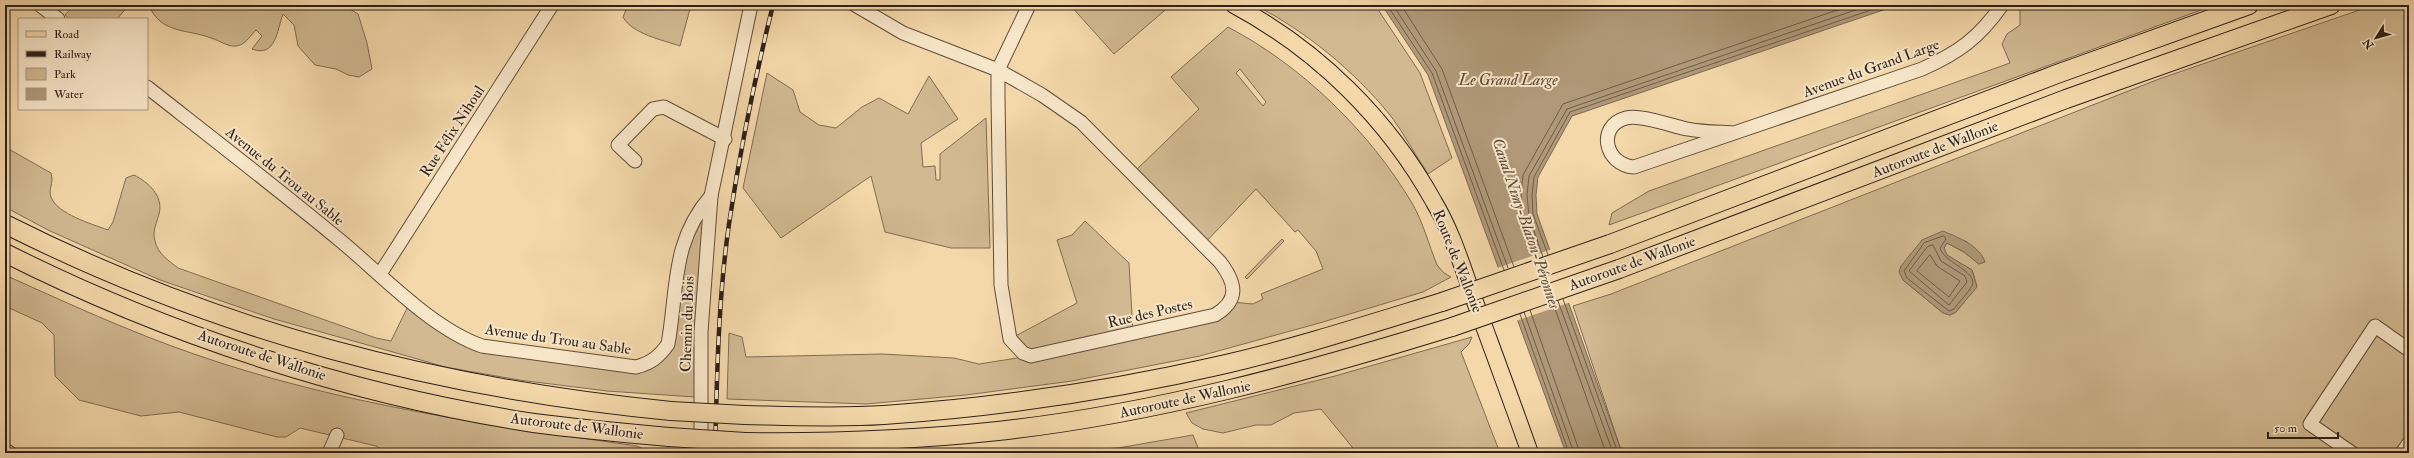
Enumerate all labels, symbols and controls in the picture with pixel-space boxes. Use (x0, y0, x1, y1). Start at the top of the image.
legend (18, 18, 148, 110)
north arrow (2356, 18, 2396, 58)
text: Road (54, 27, 79, 42)
street label: Avenue du Grand Large (1799, 35, 1942, 102)
text: N (2360, 35, 2377, 52)
text: Railway (54, 47, 92, 62)
text: Park (54, 67, 76, 82)
water label: Le Grand Large (1458, 70, 1558, 90)
street label: Rue Félix Nihoul (416, 82, 489, 180)
text: Water (53, 87, 84, 102)
street label: Autoroute de Wallonie (1868, 117, 2001, 183)
street label: Avenue du Trou au Sable (221, 122, 348, 230)
water label: Canal Nimy-Blaton-Péronnes (1487, 135, 1565, 312)
street label: Route de Wallonie (1428, 207, 1487, 316)
street label: Autoroute de Wallonie (1565, 232, 1698, 296)
street label: Chemin du Bois (676, 276, 699, 372)
street label: Rue des Postes (1106, 294, 1194, 332)
street label: Avenue du Trou au Sable (483, 320, 632, 359)
street label: Autoroute de Wallonie (194, 325, 328, 385)
street label: Autoroute de Wallonie (1117, 376, 1252, 423)
street label: Autoroute de Wallonie (508, 409, 644, 444)
scale bar (2268, 414, 2338, 440)
text: 50 m (2274, 421, 2298, 436)

